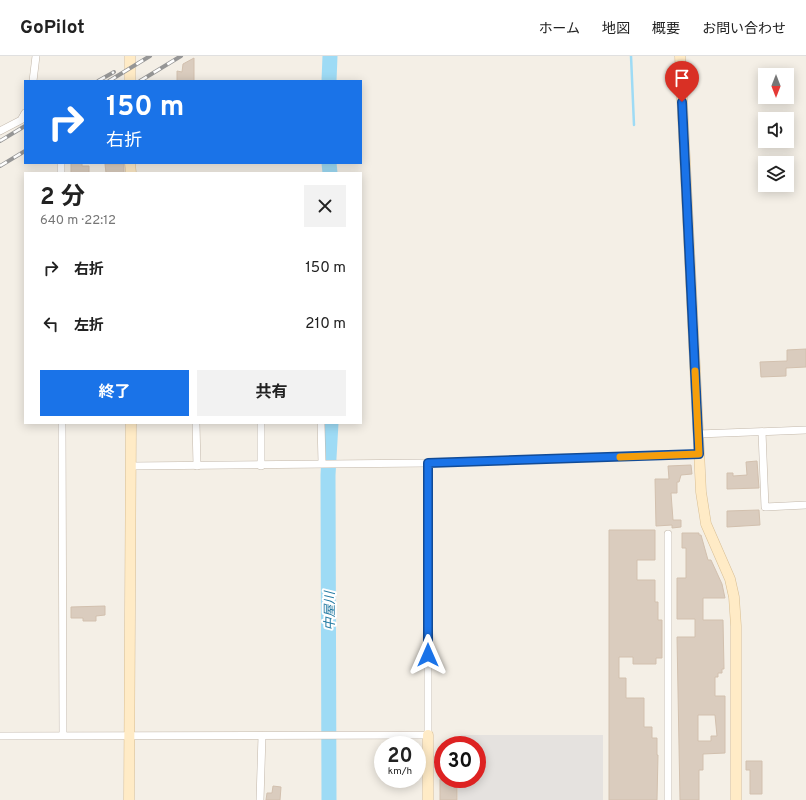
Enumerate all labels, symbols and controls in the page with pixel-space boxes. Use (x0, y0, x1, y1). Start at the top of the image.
text: GoPilot (20, 16, 85, 40)
text: ホーム (538, 21, 580, 38)
text: 地図 (602, 21, 630, 38)
text: 概要 (652, 21, 680, 38)
text: お問い合わせ (702, 21, 786, 38)
pin (665, 61, 699, 102)
icon: arrive (671, 67, 693, 89)
north arrow (758, 68, 794, 104)
map controls (758, 68, 794, 192)
text: 150 m (106, 90, 184, 126)
icon: right (40, 96, 92, 148)
button: sound (758, 112, 794, 148)
text: 右折 (106, 130, 142, 153)
button: layers (758, 156, 794, 192)
text: 2 分 (40, 183, 85, 213)
button: close (304, 185, 346, 227)
text: 640 m · 22:12 (40, 213, 116, 229)
icon: right (40, 257, 62, 279)
text: 150 m (305, 259, 346, 278)
text: 右折 (74, 261, 104, 280)
icon: left (40, 313, 62, 335)
text: 210 m (305, 315, 346, 334)
text: 左折 (74, 317, 104, 336)
button: 終了 (40, 370, 189, 416)
button: 共有 (197, 370, 346, 416)
water label: 中屋川 (323, 590, 339, 631)
position arrow (407, 634, 449, 676)
speed limit sign: 30 (434, 736, 486, 788)
text: 20 (387, 744, 413, 770)
text: km/h (388, 765, 412, 778)

